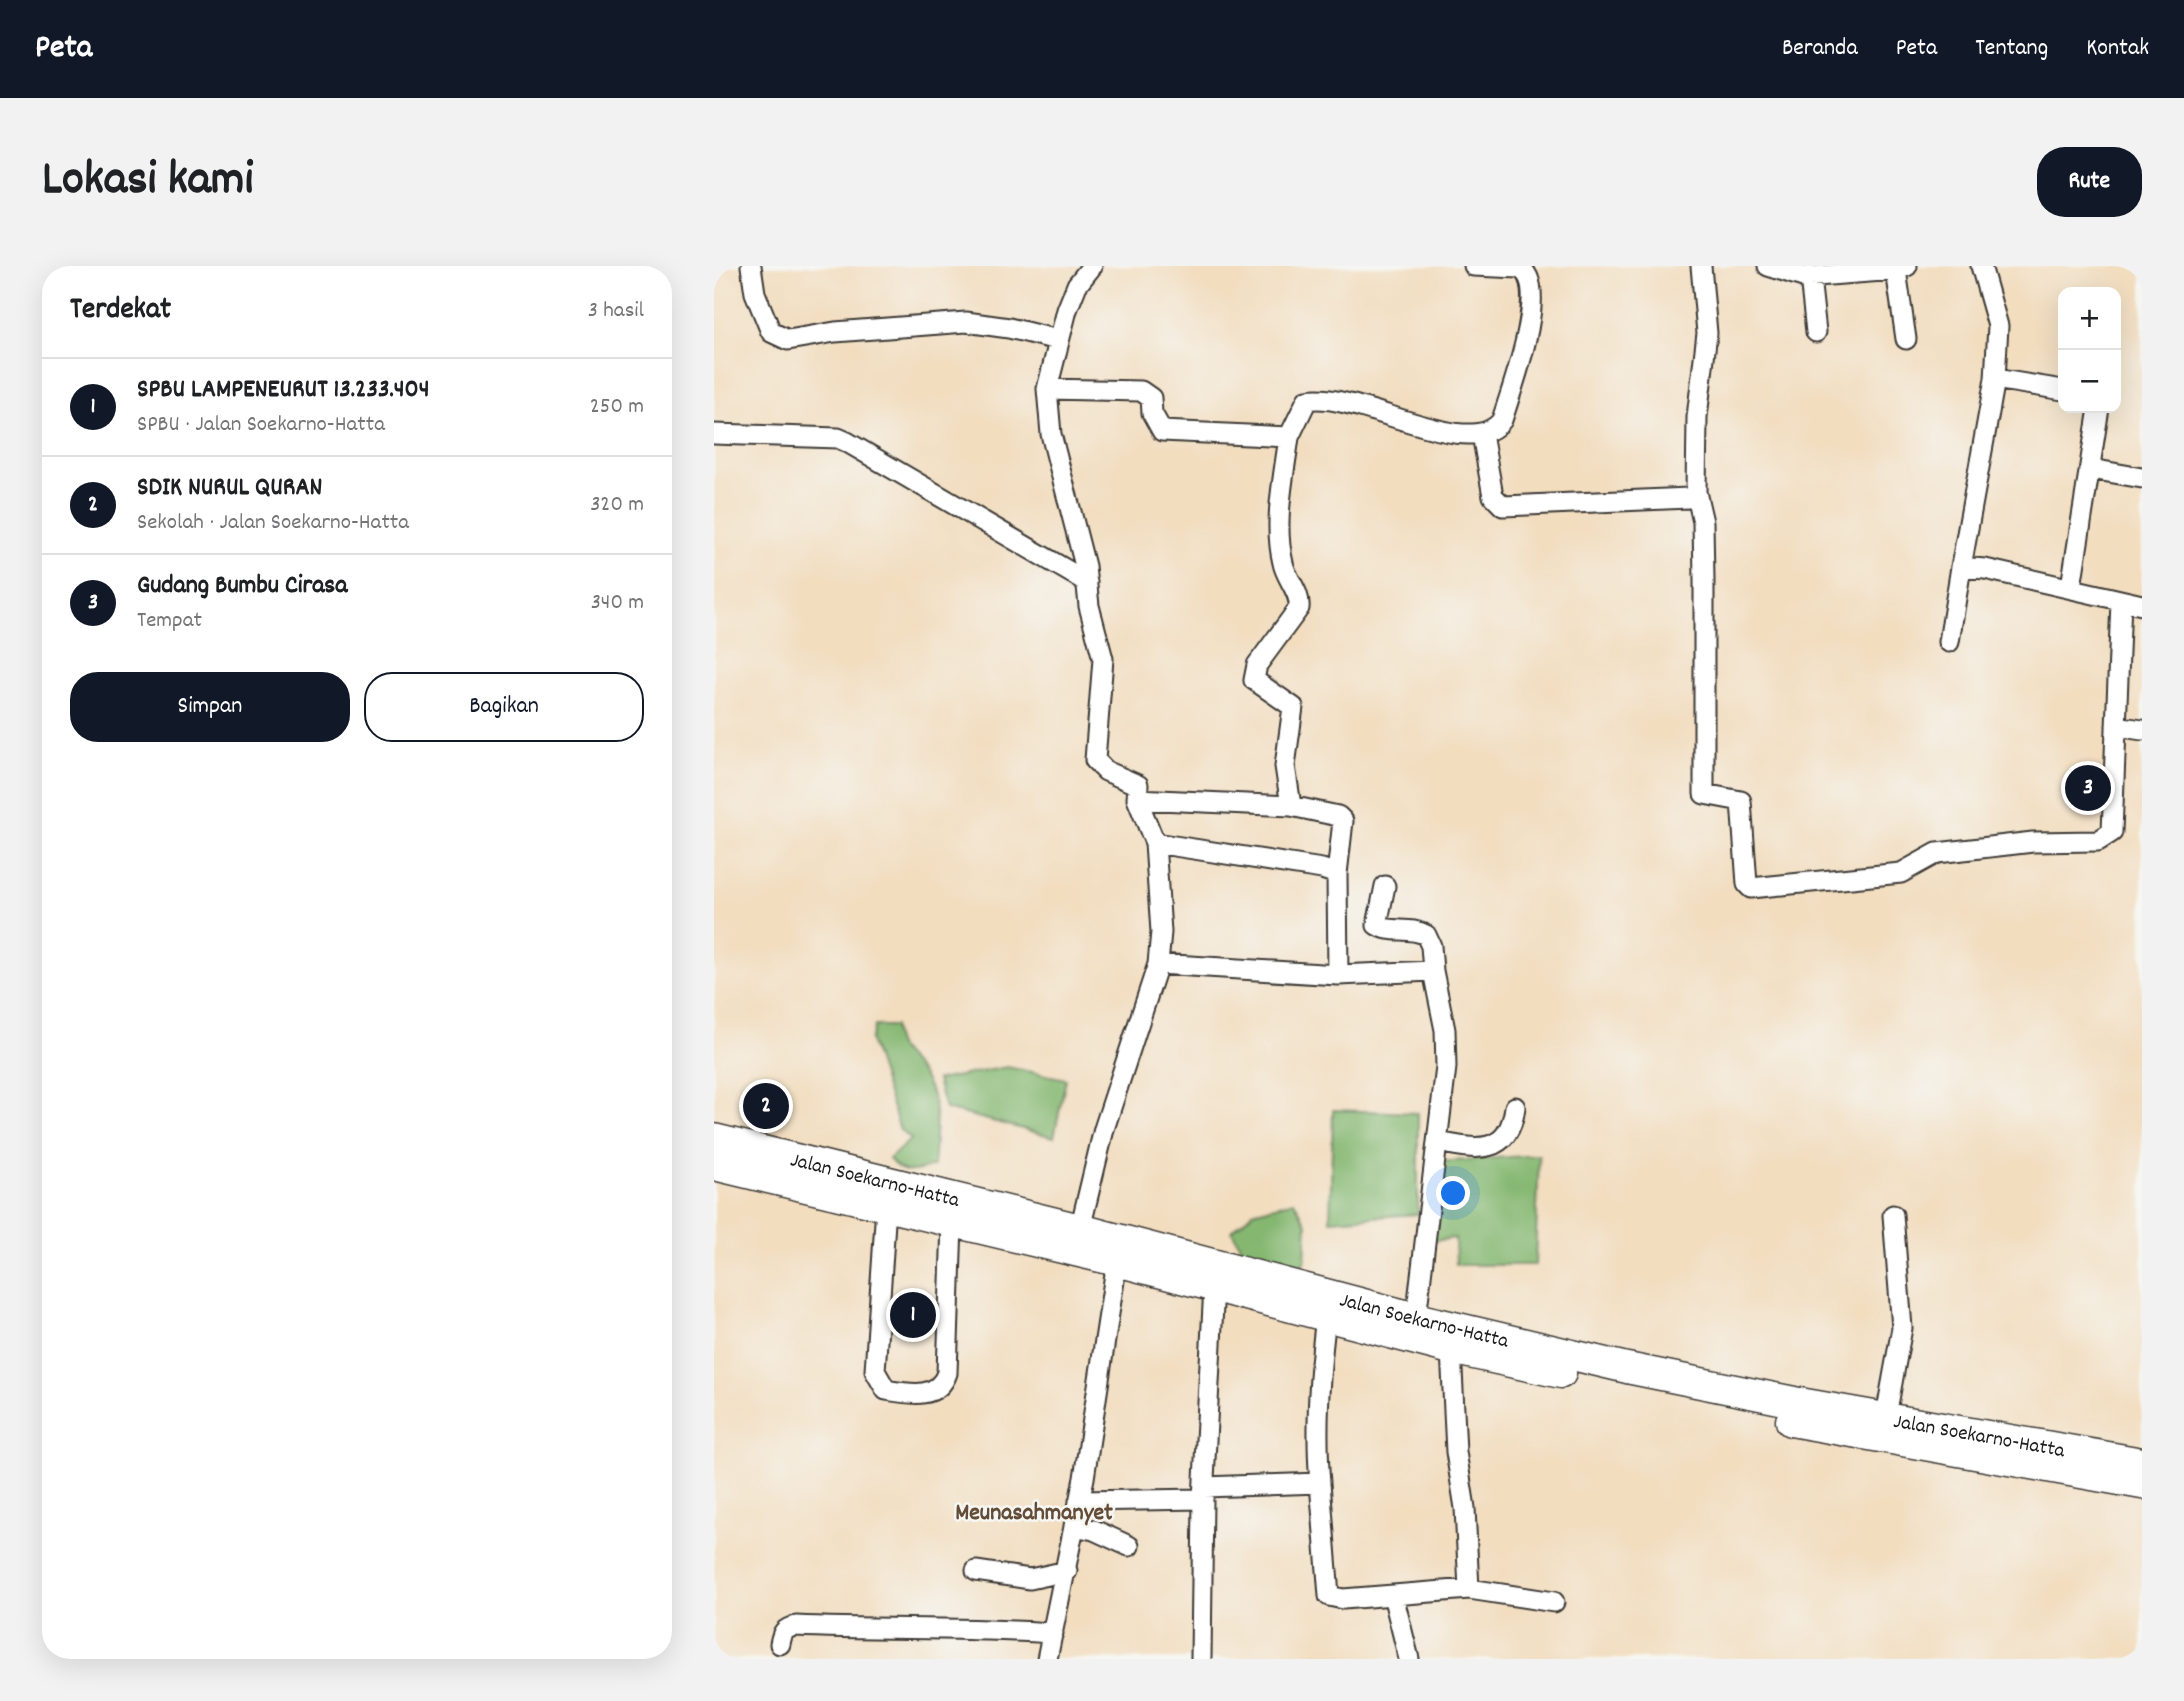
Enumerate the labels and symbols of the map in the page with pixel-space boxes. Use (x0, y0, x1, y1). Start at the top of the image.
pin: 3 (2065, 762, 2111, 814)
pin: 2 (743, 1080, 789, 1132)
street label: Jalan Soekarno-Hatta (787, 1146, 963, 1217)
your location (1436, 1176, 1470, 1210)
street label: Jalan Soekarno-Hatta (1336, 1286, 1512, 1358)
pin: 1 (890, 1289, 936, 1341)
street label: Jalan Soekarno-Hatta (1891, 1408, 2068, 1467)
district label: Meunasahmanyet (955, 1497, 1113, 1531)

